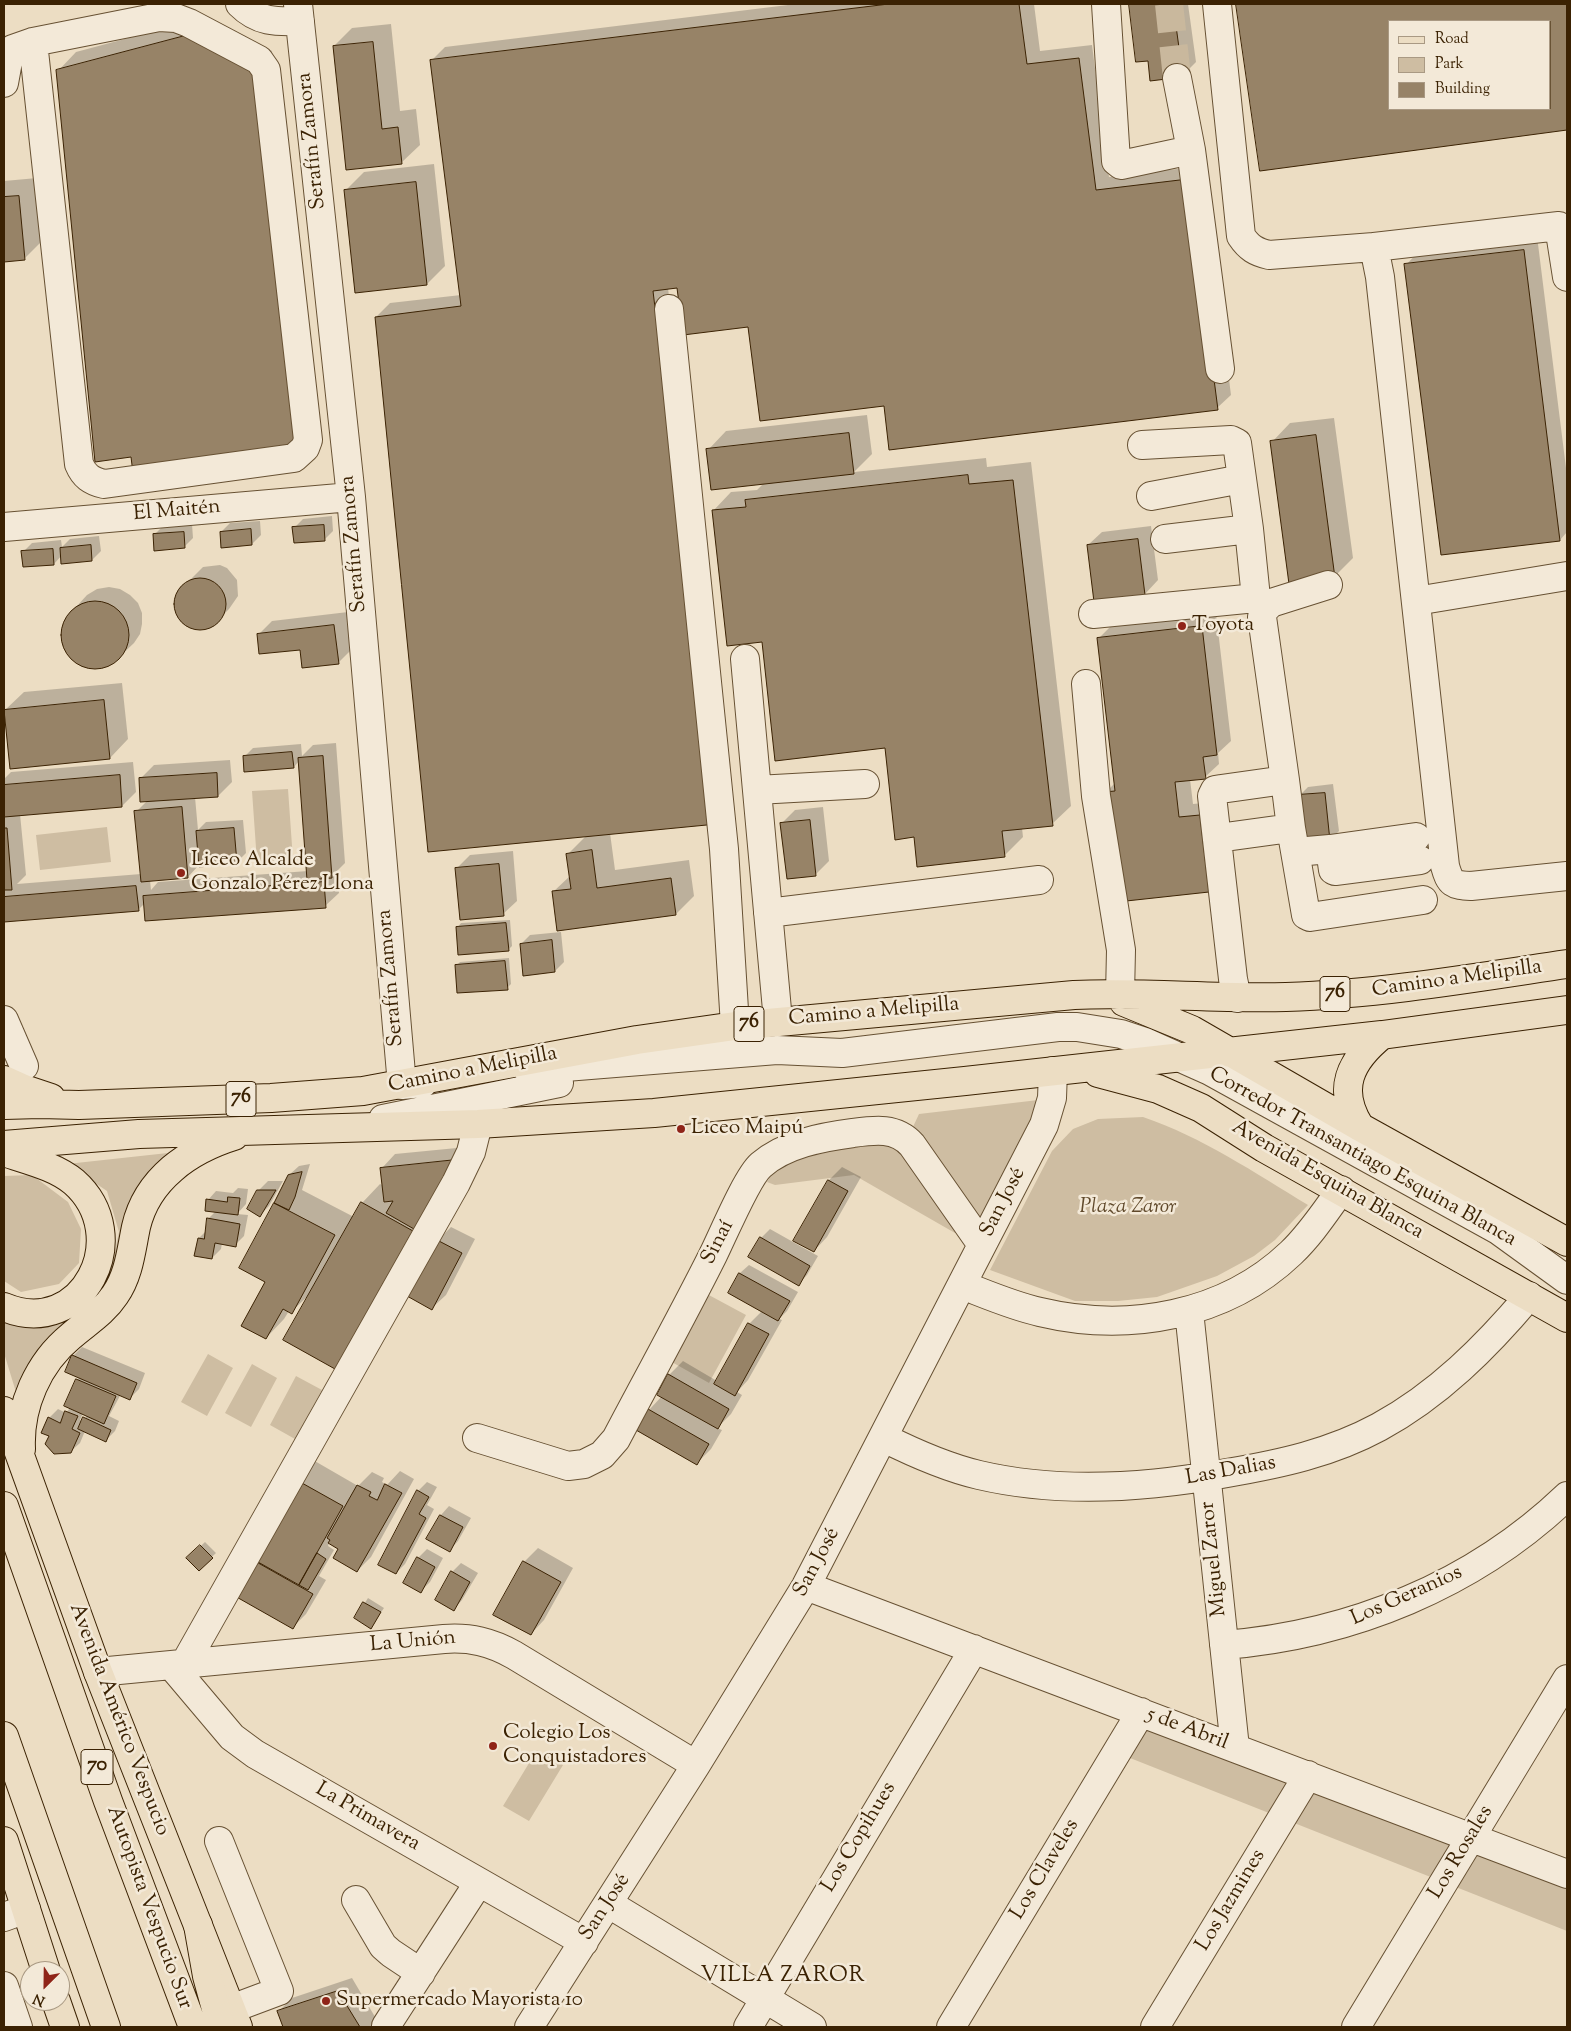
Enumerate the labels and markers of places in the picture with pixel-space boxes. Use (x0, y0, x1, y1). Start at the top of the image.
place label: Toyota (1192, 613, 1254, 639)
marker: Toyota (1176, 620, 1188, 632)
place label: Liceo Alcalde Gonzalo Pérez Llona (191, 848, 374, 898)
marker: Liceo Alcalde Gonzalo Pérez Llona (175, 867, 187, 879)
place label: Liceo Maipú (691, 1116, 803, 1142)
marker: Liceo Maipú (675, 1123, 687, 1135)
place label: Colegio Los Conquistadores (503, 1721, 646, 1771)
marker: Colegio Los Conquistadores (487, 1740, 499, 1752)
place label: Supermercado Mayorista 10 (336, 1988, 583, 2014)
marker: Supermercado Mayorista 10 (320, 1995, 332, 2007)

